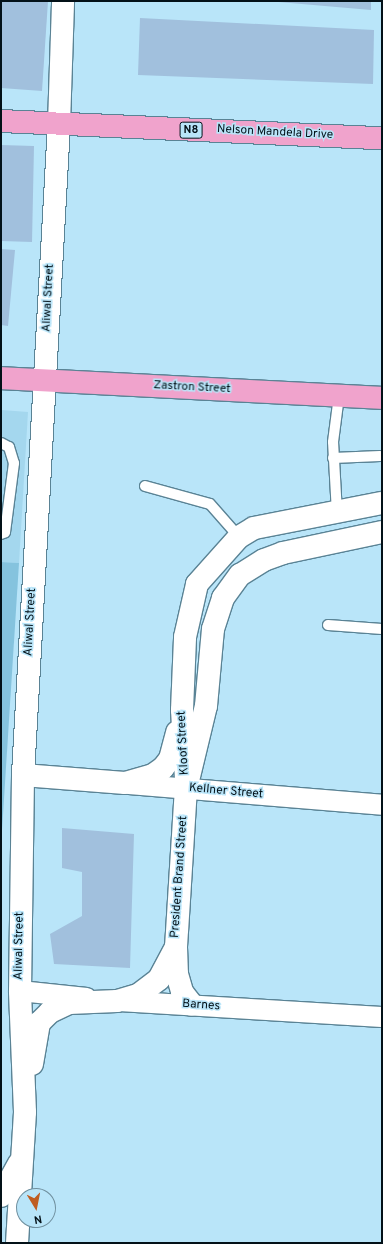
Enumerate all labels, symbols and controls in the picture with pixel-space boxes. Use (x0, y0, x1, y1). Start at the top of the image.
road number: N8 (179, 121, 203, 139)
street label: Nelson Mandela Drive (216, 123, 334, 143)
street label: Aliwal Street (40, 264, 58, 332)
street label: Zastron Street (153, 379, 231, 397)
street label: Aliwal Street (22, 588, 40, 656)
street label: Kloof Street (175, 710, 193, 776)
street label: Kellner Street (188, 782, 264, 802)
street label: President Brand Street (169, 815, 191, 939)
street label: Aliwal Street (12, 912, 28, 980)
street label: Barnes (182, 997, 220, 1015)
north arrow (16, 1188, 56, 1228)
text: N (33, 1211, 43, 1226)

